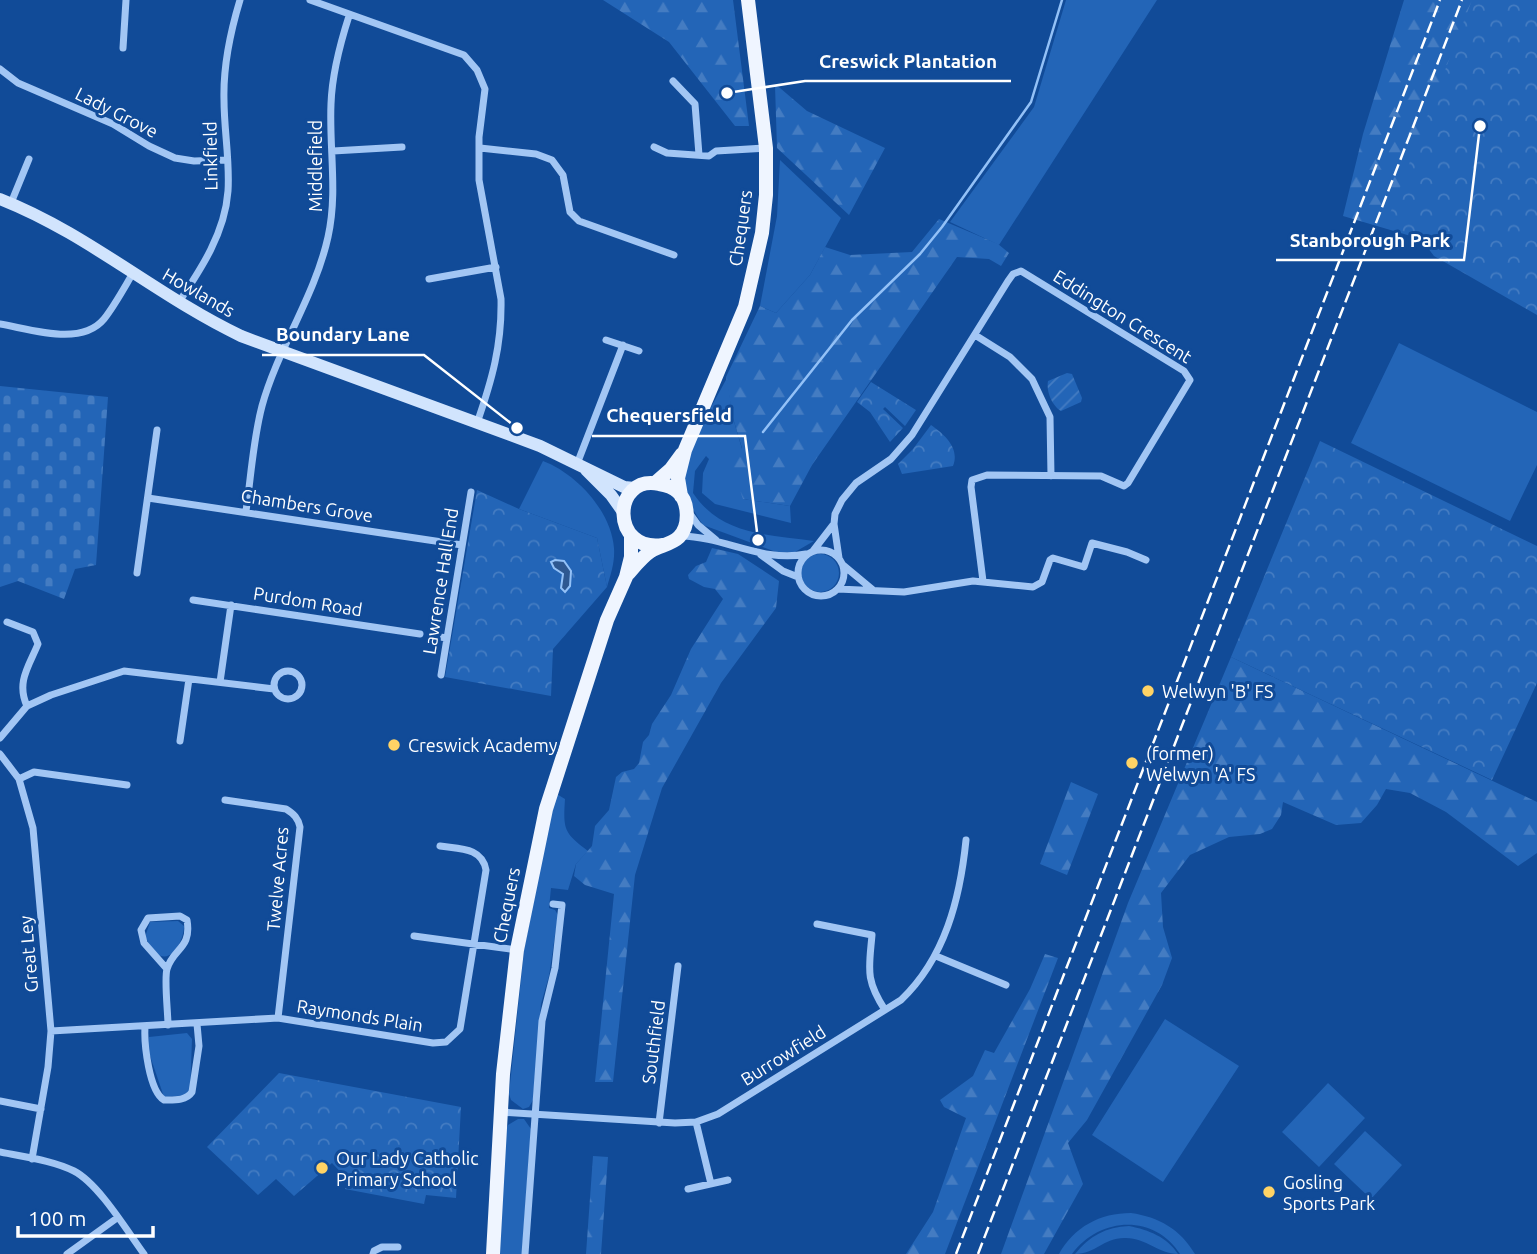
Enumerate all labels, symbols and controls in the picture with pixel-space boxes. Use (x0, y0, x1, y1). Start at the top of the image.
callout: Creswick Plantation (805, 41, 1011, 81)
text: Creswick Plantation (819, 50, 997, 72)
street label: Lady Grove (73, 83, 161, 141)
street label: Middlefield (305, 120, 325, 212)
street label: Linkfield (199, 121, 221, 191)
street label: Chequers (725, 188, 755, 267)
callout: Stanborough Park (1276, 220, 1464, 260)
text: Stanborough Park (1290, 229, 1451, 251)
street label: Howlands (160, 263, 239, 321)
street label: Eddington Crescent (1050, 265, 1196, 367)
callout: Boundary Lane (262, 315, 424, 355)
text: Boundary Lane (276, 323, 410, 345)
callout: Chequersfield (592, 396, 745, 436)
text: Chequersfield (606, 404, 732, 426)
street label: Chambers Grove (240, 485, 374, 525)
street label: Lawrence Hall End (419, 506, 461, 656)
street label: Purdom Road (252, 583, 364, 619)
place label: Welwyn 'B' FS (1162, 681, 1273, 701)
marker: Welwyn 'B' FS (1140, 683, 1156, 699)
place label: Creswick Academy (408, 735, 558, 755)
marker: Creswick Academy (386, 737, 402, 753)
place label: (former) Welwyn 'A' FS (1146, 743, 1255, 784)
marker: (former) Welwyn 'A' FS (1124, 755, 1140, 771)
street label: Twelve Acres (262, 826, 292, 932)
street label: Chequers (489, 865, 523, 945)
street label: Great Ley (15, 915, 41, 993)
street label: Raymonds Plain (296, 995, 424, 1035)
street label: Southfield (638, 999, 668, 1085)
street label: Burrowfield (737, 1021, 829, 1089)
place label: Our Lady Catholic Primary School (336, 1148, 479, 1189)
marker: Our Lady Catholic Primary School (314, 1160, 330, 1176)
place label: Gosling Sports Park (1283, 1172, 1375, 1213)
marker: Gosling Sports Park (1261, 1184, 1277, 1200)
scale bar (18, 1194, 152, 1238)
text: 100 m (28, 1206, 86, 1230)

